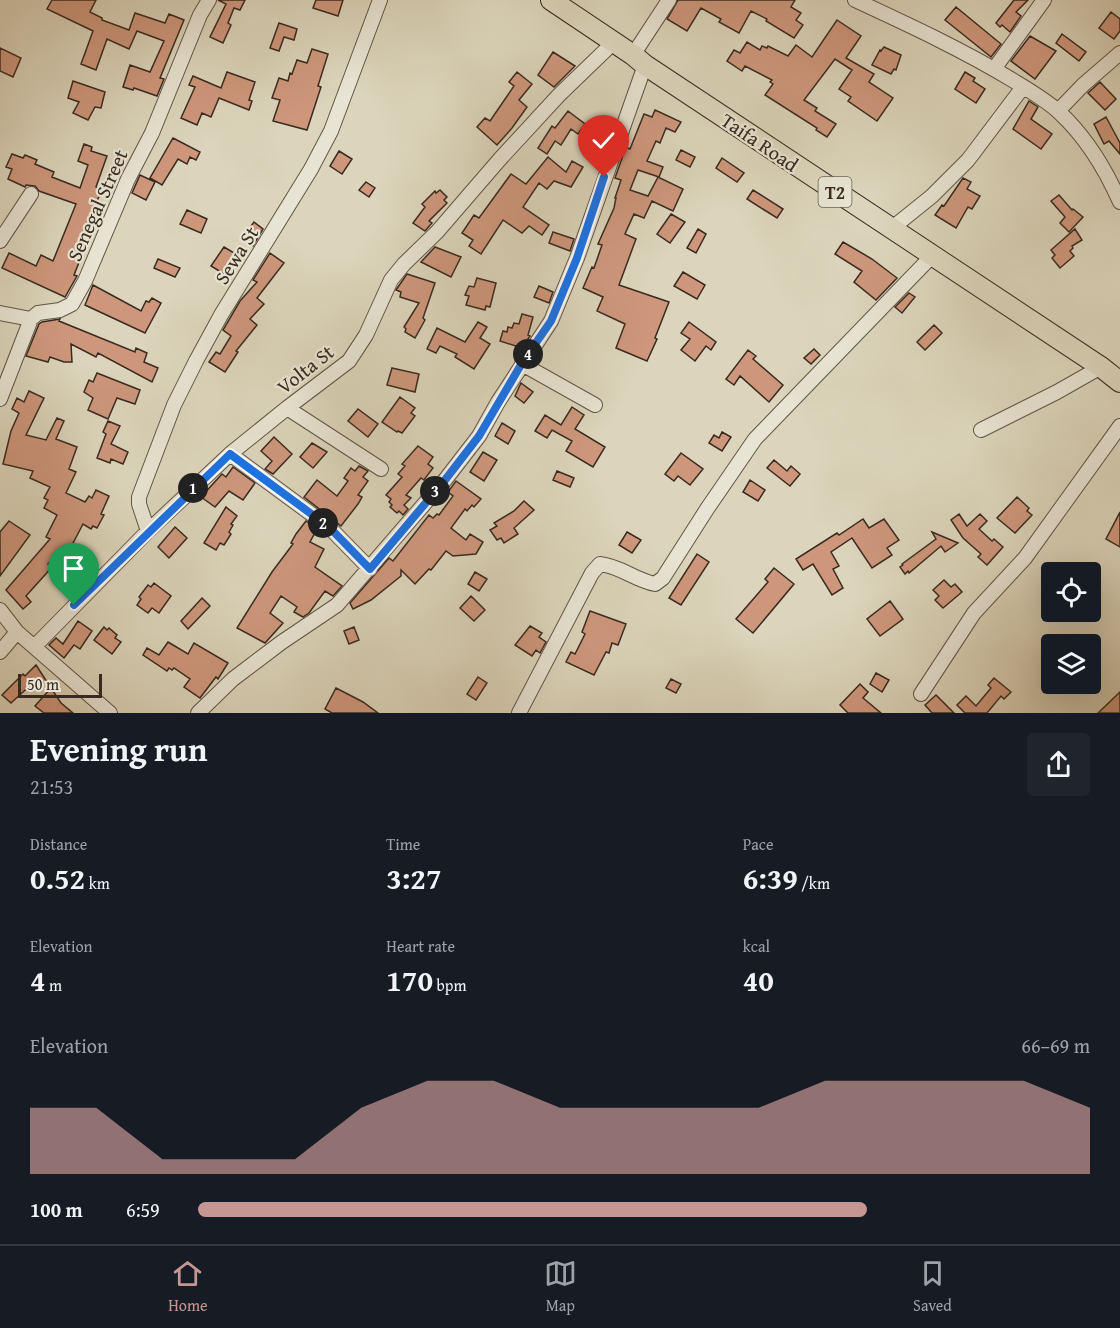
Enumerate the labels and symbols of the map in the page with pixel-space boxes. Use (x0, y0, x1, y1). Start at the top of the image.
street label: Taifa Road (716, 105, 805, 179)
pin (578, 115, 629, 177)
street label: Senegal Street (59, 144, 135, 266)
road number: T2 (818, 177, 852, 207)
street label: Sewa St (207, 220, 265, 290)
street label: Volta St (270, 337, 340, 401)
pin: 4 (513, 339, 543, 369)
pin: 1 (178, 473, 208, 503)
pin: 3 (420, 476, 450, 506)
pin: 2 (308, 508, 338, 538)
pin (48, 543, 99, 605)
scale bar (18, 671, 102, 698)

